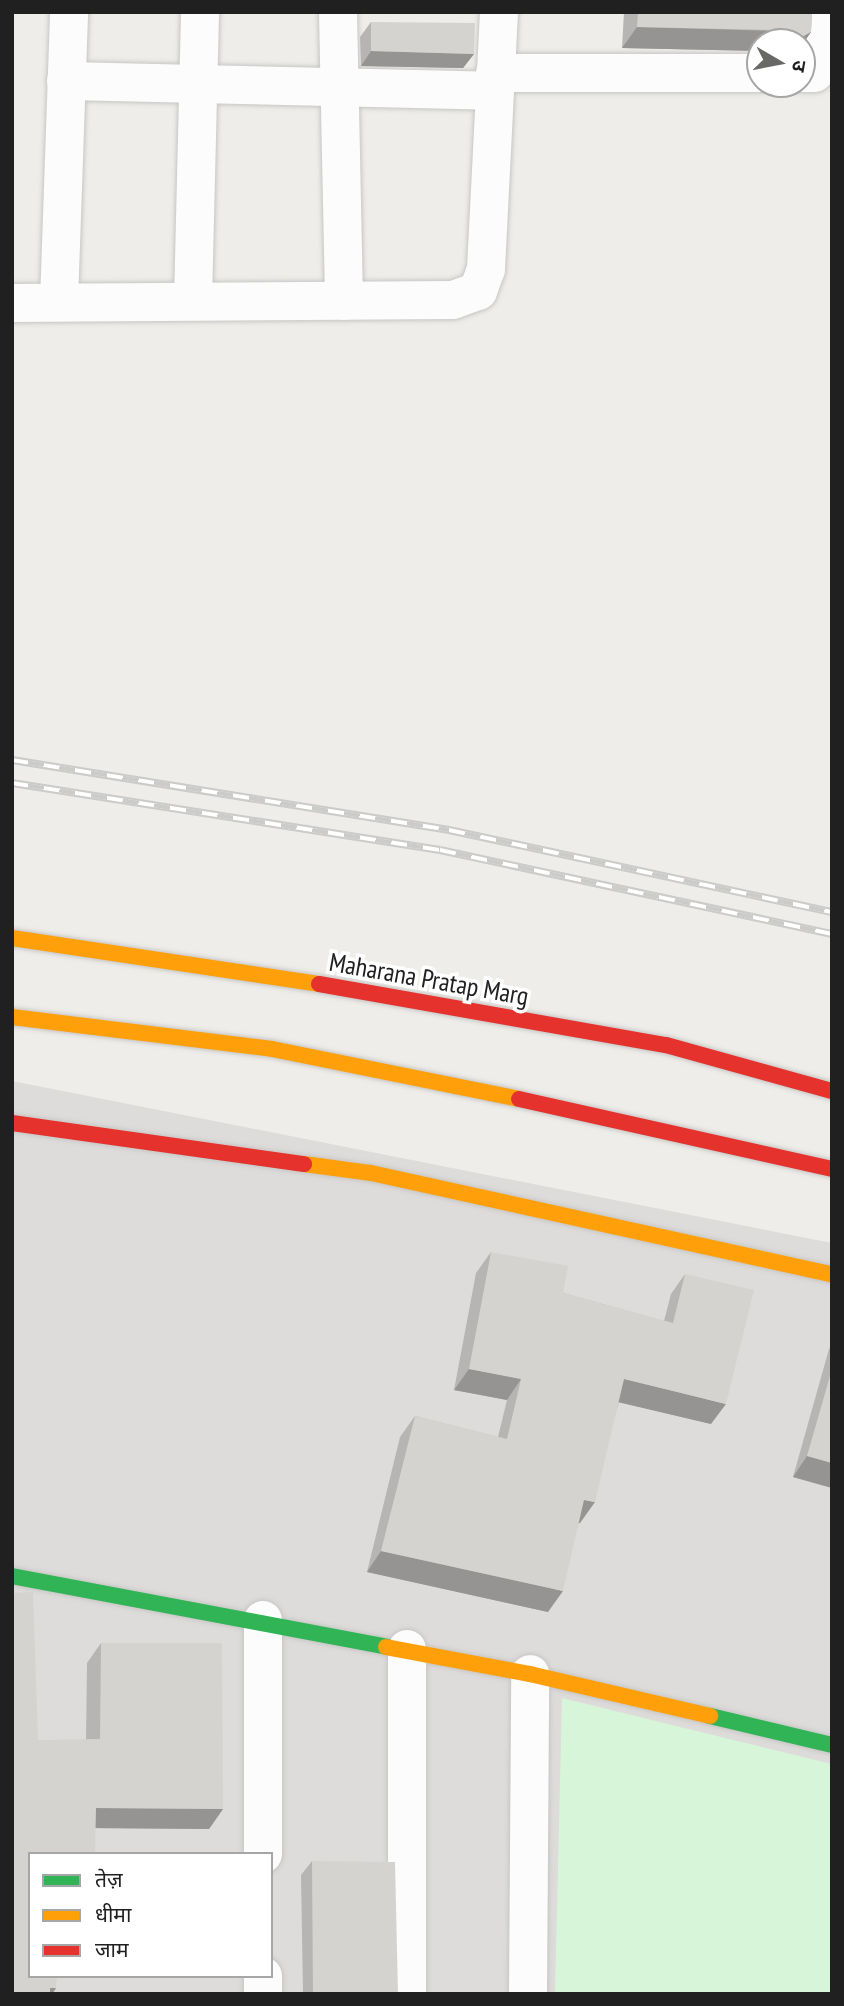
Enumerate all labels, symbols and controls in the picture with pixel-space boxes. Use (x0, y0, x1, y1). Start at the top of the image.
north arrow (746, 28, 816, 98)
text: उ (787, 59, 812, 74)
street label: Maharana Pratap Marg (327, 946, 531, 1012)
legend (28, 1852, 273, 1978)
text: तेज़ (95, 1866, 123, 1893)
text: धीमा (95, 1901, 131, 1928)
text: जाम (95, 1936, 129, 1963)

